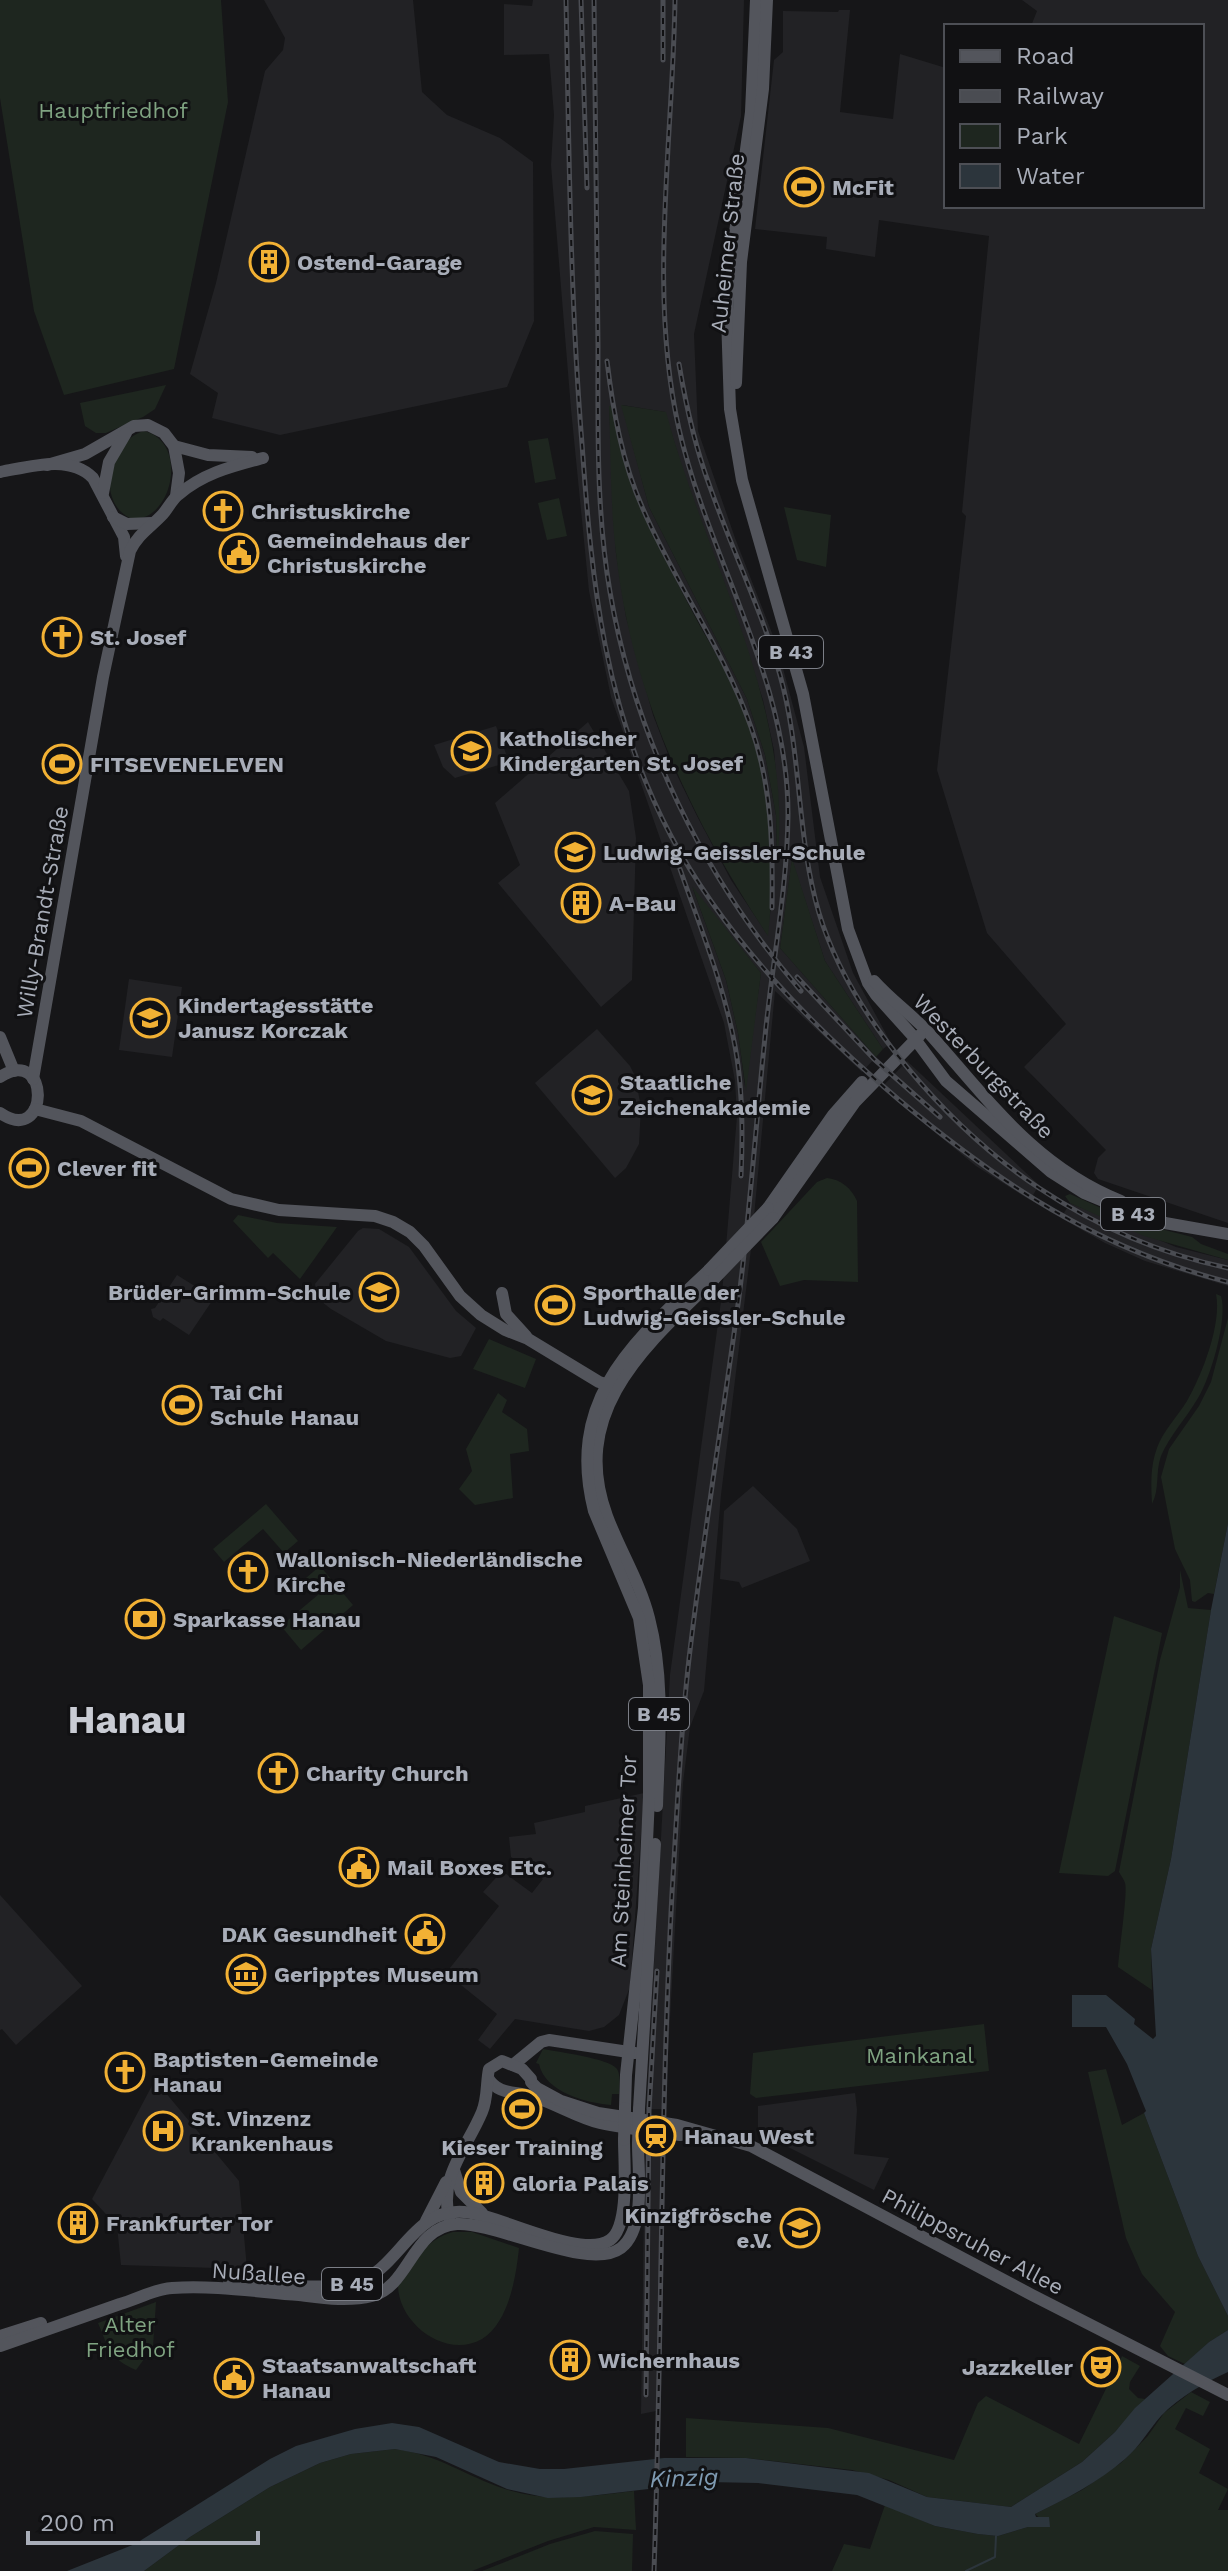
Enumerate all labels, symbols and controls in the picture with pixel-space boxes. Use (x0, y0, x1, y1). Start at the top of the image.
legend (944, 24, 1204, 208)
text: Road (1016, 42, 1075, 70)
text: Railway (1016, 82, 1105, 110)
park label: Hauptfriedhof (38, 98, 188, 123)
text: Park (1016, 122, 1068, 150)
street label: Auheimer Straße (706, 152, 749, 334)
text: Water (1016, 162, 1085, 190)
sports icon: McFit (783, 166, 825, 208)
place label: McFit (832, 175, 894, 200)
building icon: Ostend-Garage (248, 241, 290, 283)
place label: Ostend-Garage (297, 250, 462, 275)
church icon: Christuskirche (202, 490, 244, 532)
place label: Christuskirche (251, 499, 410, 524)
place label: Gemeindehaus der Christuskirche (267, 528, 470, 578)
public building icon: Gemeindehaus der Christuskirche (218, 532, 260, 574)
church icon: St. Josef (41, 616, 83, 658)
place label: St. Josef (90, 625, 187, 650)
road number: B 43 (759, 636, 823, 668)
place label: Katholischer Kindergarten St. Josef (499, 726, 744, 776)
school or university icon: Katholischer Kindergarten St. Josef (450, 730, 492, 772)
sports icon: FITSEVENELEVEN (41, 743, 83, 785)
place label: FITSEVENELEVEN (90, 752, 284, 777)
street label: Willy-Brandt-Straße (11, 804, 73, 1020)
school or university icon: Ludwig-Geissler-Schule (554, 831, 596, 873)
place label: Ludwig-Geissler-Schule (603, 840, 865, 865)
building icon: A-Bau (560, 882, 602, 924)
place label: A-Bau (609, 891, 676, 916)
street label: Westerburgstraße (908, 989, 1059, 1144)
place label: Kindertagesstätte Janusz Korczak (178, 993, 373, 1043)
school or university icon: Kindertagesstätte Janusz Korczak (129, 997, 171, 1039)
place label: Staatliche Zeichenakademie (620, 1070, 811, 1120)
school or university icon: Staatliche Zeichenakademie (571, 1074, 613, 1116)
sports icon: Clever fit (8, 1147, 50, 1189)
place label: Clever fit (57, 1156, 157, 1181)
road number: B 43 (1101, 1198, 1165, 1230)
school or university icon: Brüder-Grimm-Schule (358, 1271, 400, 1313)
place label: Brüder-Grimm-Schule (108, 1280, 351, 1305)
place label: Sporthalle der Ludwig-Geissler-Schule (583, 1280, 845, 1330)
sports icon: Sporthalle der Ludwig-Geissler-Schule (534, 1284, 576, 1326)
place label: Tai Chi Schule Hanau (210, 1380, 359, 1430)
sports icon: Tai Chi Schule Hanau (161, 1384, 203, 1426)
place label: Wallonisch-Niederländische Kirche (276, 1547, 583, 1597)
church icon: Wallonisch-Niederländische Kirche (227, 1551, 269, 1593)
bank icon: Sparkasse Hanau (124, 1598, 166, 1640)
place label: Sparkasse Hanau (173, 1607, 361, 1632)
district label: Hanau (67, 1698, 187, 1742)
road number: B 45 (629, 1698, 689, 1730)
church icon: Charity Church (257, 1752, 299, 1794)
street label: Am Steinheimer Tor (605, 1754, 642, 1968)
place label: Charity Church (306, 1761, 469, 1786)
public building icon: Mail Boxes Etc. (338, 1846, 380, 1888)
place label: Mail Boxes Etc. (387, 1855, 552, 1880)
public building icon: DAK Gesundheit (404, 1913, 446, 1955)
place label: DAK Gesundheit (222, 1922, 397, 1947)
museum icon: Geripptes Museum (225, 1953, 267, 1995)
place label: Geripptes Museum (274, 1962, 479, 1987)
park label: Mainkanal (866, 2043, 974, 2068)
place label: Baptisten-Gemeinde Hanau (153, 2047, 379, 2097)
church icon: Baptisten-Gemeinde Hanau (104, 2051, 146, 2093)
sports icon: Kieser Training (501, 2088, 543, 2130)
place label: St. Vinzenz Krankenhaus (191, 2106, 333, 2156)
hospital icon: St. Vinzenz Krankenhaus (142, 2110, 184, 2152)
station icon: Hanau West (635, 2115, 677, 2157)
place label: Hanau West (684, 2124, 814, 2149)
place label: Kieser Training (441, 2135, 603, 2160)
building icon: Gloria Palais (463, 2162, 505, 2204)
place label: Gloria Palais (512, 2171, 649, 2196)
street label: Philippsruher Allee (878, 2183, 1068, 2300)
building icon: Frankfurter Tor (57, 2202, 99, 2244)
place label: Kinzigfrösche e.V. (624, 2203, 772, 2253)
school or university icon: Kinzigfrösche e.V. (779, 2207, 821, 2249)
place label: Frankfurter Tor (106, 2211, 273, 2236)
street label: Nußallee (211, 2258, 307, 2289)
road number: B 45 (322, 2268, 382, 2300)
park label: Alter Friedhof (85, 2312, 175, 2362)
building icon: Wichernhaus (549, 2339, 591, 2381)
theatre icon: Jazzkeller (1080, 2346, 1122, 2388)
place label: Wichernhaus (598, 2348, 740, 2373)
place label: Staatsanwaltschaft Hanau (262, 2353, 477, 2403)
place label: Jazzkeller (962, 2355, 1074, 2380)
public building icon: Staatsanwaltschaft Hanau (213, 2357, 255, 2399)
water label: Kinzig (649, 2463, 719, 2493)
scale bar (28, 2495, 258, 2545)
text: 200 m (40, 2509, 115, 2537)

